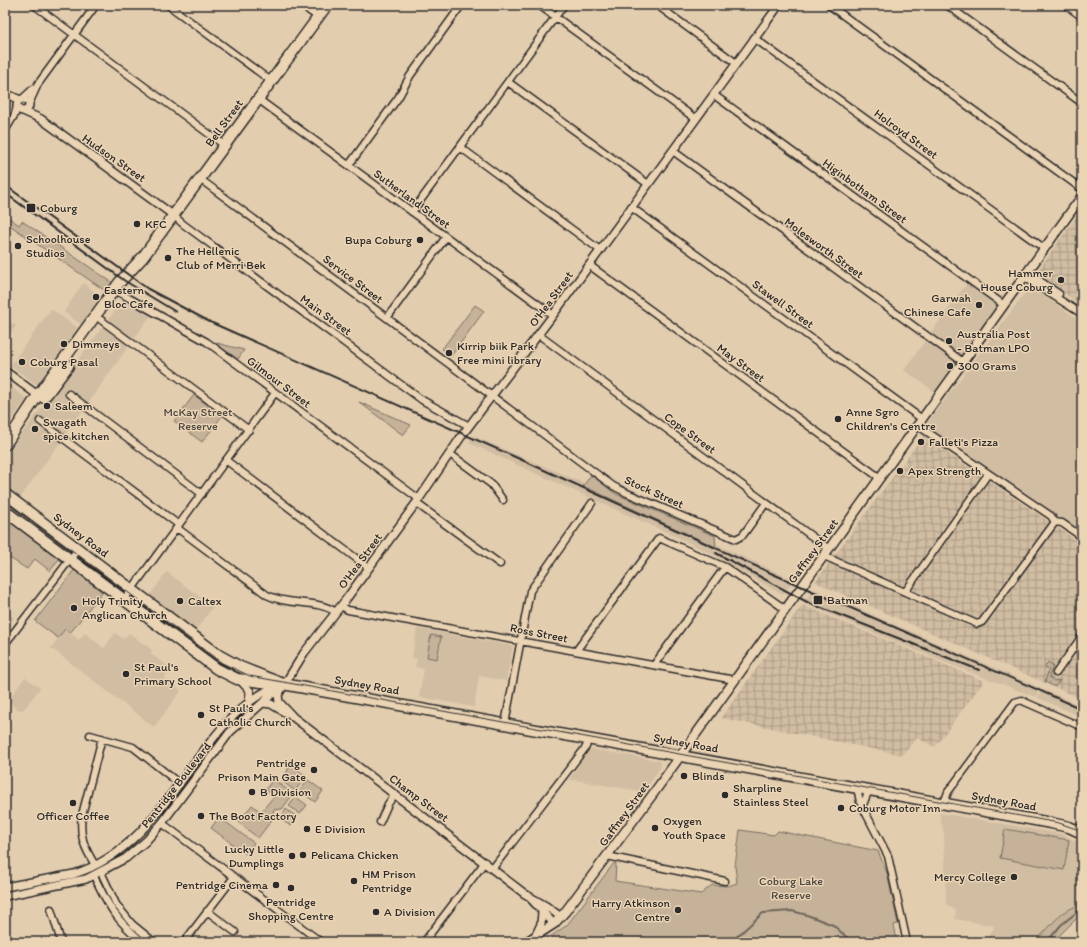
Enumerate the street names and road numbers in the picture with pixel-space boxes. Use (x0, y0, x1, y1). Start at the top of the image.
street label: Bell Street (202, 96, 246, 149)
street label: Holroyd Street (871, 106, 941, 162)
street label: Hudson Street (80, 131, 149, 185)
street label: Higinbotham Street (820, 156, 910, 227)
street label: Sutherland Street (371, 166, 454, 232)
street label: Molesworth Street (782, 215, 867, 282)
street label: Service Street (320, 252, 386, 306)
street label: O'Hea Street (526, 268, 576, 330)
street label: Stawell Street (749, 277, 817, 331)
street label: Main Street (298, 292, 355, 339)
street label: May Street (714, 341, 768, 385)
street label: Gilmour Street (244, 353, 314, 411)
street label: Cope Street (661, 410, 719, 457)
street label: Stock Street (622, 473, 686, 512)
street label: Sydney Road (51, 510, 112, 561)
street label: Gaffney Street (785, 516, 841, 586)
street label: O'Hea Street (335, 530, 385, 592)
street label: Ross Street (509, 621, 570, 646)
street label: Sydney Road (333, 672, 401, 698)
street label: Sydney Road (652, 730, 720, 756)
street label: Pentridge Boulevard (138, 739, 214, 831)
street label: Champ Street (386, 771, 452, 825)
street label: Gaffney Street (596, 779, 652, 849)
street label: Sydney Road (970, 788, 1038, 814)

